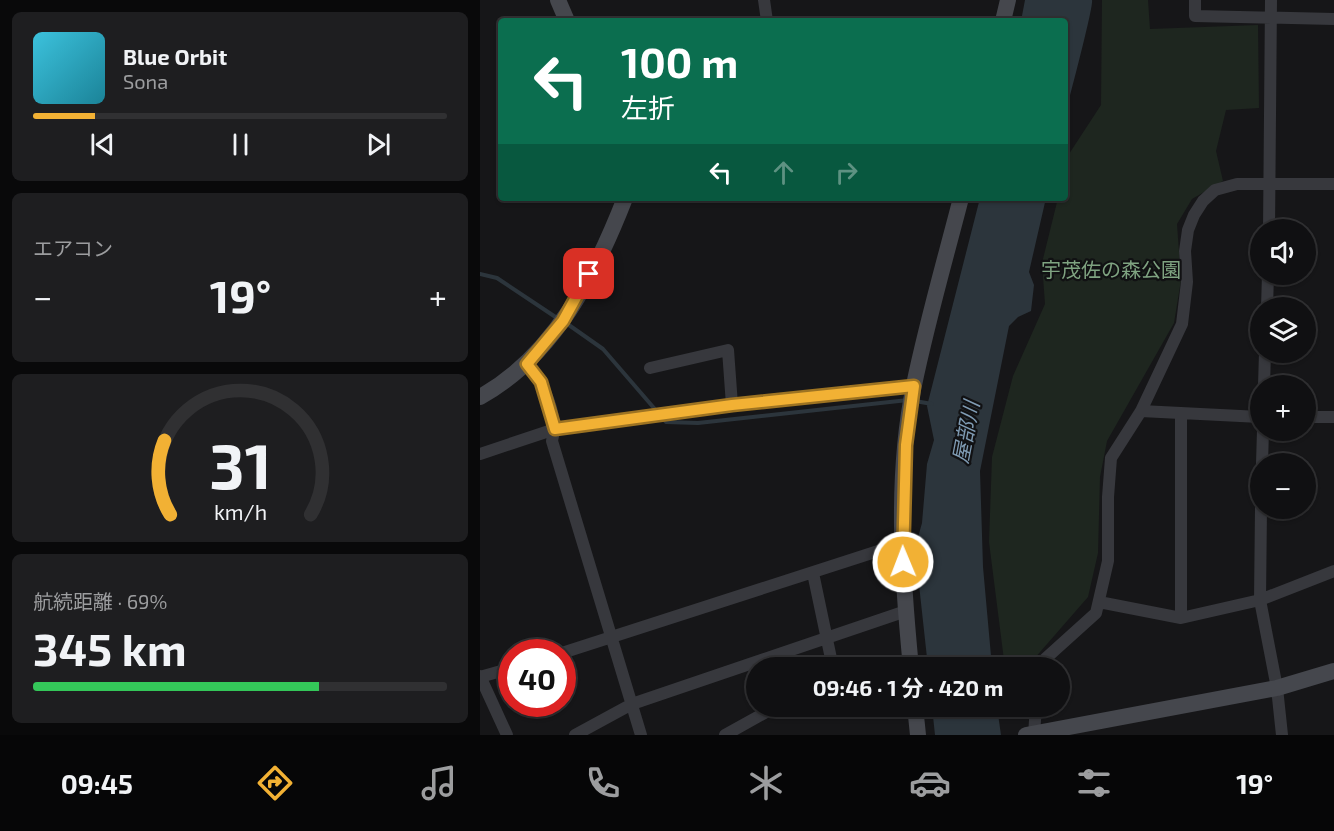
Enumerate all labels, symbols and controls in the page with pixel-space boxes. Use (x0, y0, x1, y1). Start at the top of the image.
text: 100 m (621, 36, 738, 86)
icon: left (522, 42, 600, 120)
text: Blue Orbit (123, 43, 227, 69)
text: Sona (123, 69, 168, 93)
text: 左折 (621, 91, 675, 123)
icon: previous (86, 128, 119, 161)
icon: pause (224, 128, 257, 161)
icon: next (362, 128, 395, 161)
icon: left (704, 156, 737, 189)
icon: ahead (767, 156, 800, 189)
icon: right (830, 156, 863, 189)
map controls (1250, 219, 1316, 519)
button: sound (1250, 219, 1316, 285)
text: エアコン (33, 236, 113, 260)
pin (563, 248, 614, 299)
icon: arrive (572, 257, 605, 290)
park label: 宇茂佐の森公園 (1041, 257, 1181, 281)
text: 19° (210, 268, 271, 322)
text: − (33, 276, 52, 316)
text: + (429, 276, 447, 316)
button: layers (1250, 297, 1316, 363)
button: + (1250, 375, 1316, 441)
water label: 屋部川 (947, 397, 984, 465)
text: 31 (209, 427, 271, 502)
button: − (1250, 453, 1316, 519)
text: km/h (213, 499, 267, 524)
position arrow (871, 530, 935, 594)
text: 航続距離 · 69% (33, 589, 167, 613)
text: 345 km (33, 621, 187, 675)
speed limit sign: 40 (498, 639, 576, 717)
text: 09:46 · 1 分 · 420 m (813, 674, 1003, 700)
icon: directions (254, 762, 296, 804)
icon: music (418, 762, 460, 804)
icon: phone (582, 762, 624, 804)
icon: climate (745, 762, 787, 804)
icon: car (909, 762, 951, 804)
icon: filters (1073, 762, 1115, 804)
text: 09:45 (61, 767, 133, 799)
text: 19° (1236, 767, 1273, 799)

